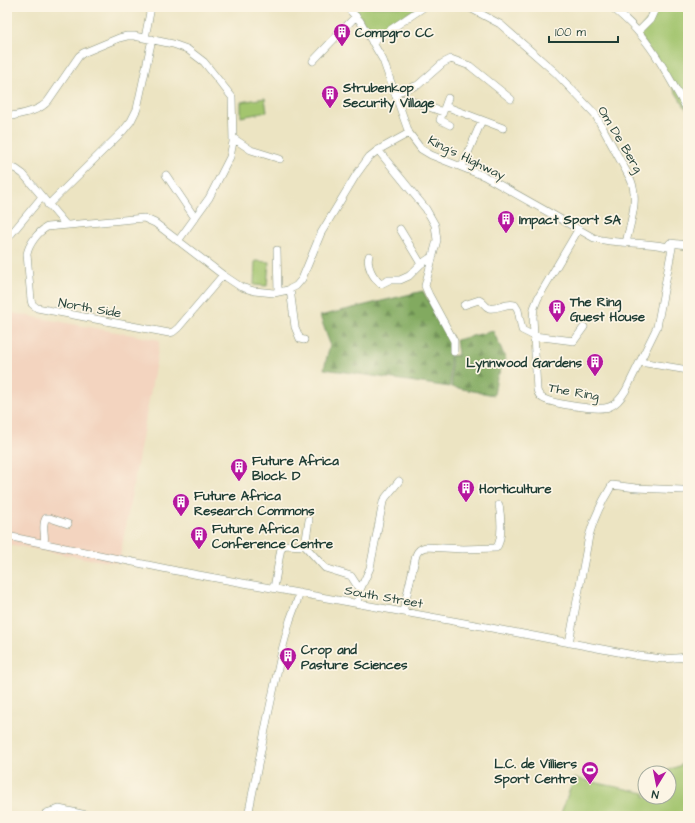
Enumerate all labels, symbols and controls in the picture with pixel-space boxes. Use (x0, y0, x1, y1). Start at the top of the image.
scale bar (549, 18, 618, 44)
building icon: Compgro CC (332, 22, 352, 47)
place label: Compgro CC (355, 24, 434, 44)
text: 100 m (555, 24, 586, 41)
place label: Strubenkop Security Village (342, 79, 435, 114)
building icon: Strubenkop Security Village (320, 84, 340, 109)
street label: Om De Berg (592, 103, 647, 177)
street label: King's Highway (424, 131, 508, 185)
building icon: Impact Sport SA (496, 209, 516, 234)
place label: Impact Sport SA (519, 211, 622, 230)
place label: The Ring Guest House (569, 293, 645, 326)
street label: North Side (57, 294, 123, 322)
building icon: The Ring Guest House (547, 298, 567, 323)
building icon: Lynnwood Gardens (585, 352, 605, 377)
place label: Lynnwood Gardens (466, 354, 582, 373)
street label: The Ring (547, 379, 601, 406)
place label: Future Africa Block D (252, 452, 339, 485)
building icon: Future Africa Block D (229, 457, 249, 482)
building icon: Horticulture (456, 478, 476, 503)
place label: Horticulture (479, 480, 552, 498)
place label: Future Africa Research Commons (194, 487, 315, 520)
building icon: Future Africa Research Commons (171, 492, 191, 517)
place label: Future Africa Conference Centre (212, 520, 333, 553)
building icon: Future Africa Conference Centre (189, 525, 209, 550)
street label: South Street (343, 581, 425, 613)
place label: Crop and Pasture Sciences (301, 641, 408, 674)
building icon: Crop and Pasture Sciences (278, 646, 298, 671)
place label: L.C. de Villiers Sport Centre (493, 755, 577, 789)
sports icon: L.C. de Villiers Sport Centre (580, 760, 600, 785)
north arrow (637, 765, 677, 805)
text: N (651, 786, 660, 802)

